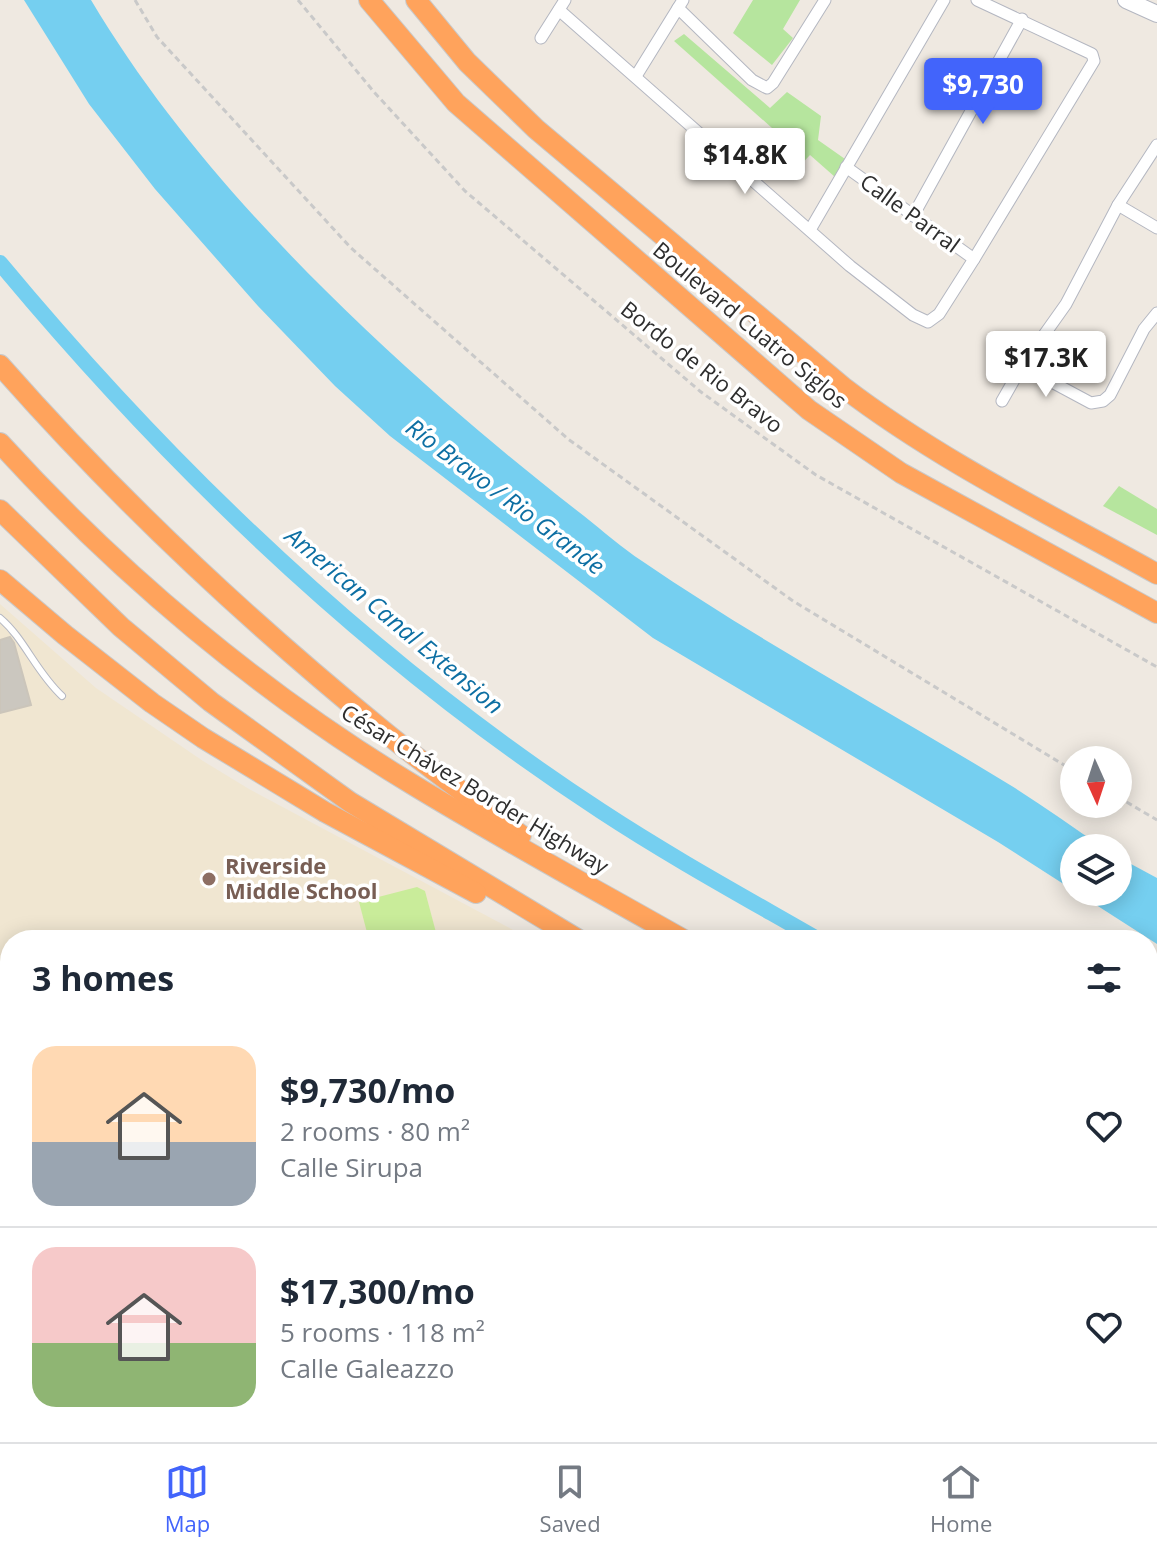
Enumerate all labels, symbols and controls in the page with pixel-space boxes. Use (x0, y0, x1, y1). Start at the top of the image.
pin: $9,730 (918, 58, 1048, 126)
text: $9,730 (942, 66, 1024, 102)
pin: $14.8K (680, 128, 810, 196)
text: $14.8K (703, 136, 787, 172)
street label: Calle Parral (855, 166, 967, 259)
street label: Boulevard Cuatro Siglos (647, 234, 854, 414)
street label: Bordo de Rio Bravo (615, 293, 790, 439)
pin: $17.3K (981, 331, 1111, 399)
text: $17.3K (1004, 339, 1088, 375)
water label: Río Bravo / Rio Grande (400, 410, 612, 582)
water label: American Canal Extension (277, 518, 511, 721)
street label: César Chávez Border Highway (336, 696, 616, 881)
north arrow (1060, 746, 1132, 818)
map controls (1060, 746, 1132, 906)
button: layers (1060, 834, 1132, 906)
place label: Riverside Middle School (225, 850, 378, 905)
marker: Riverside Middle School (200, 870, 218, 888)
text: 3 homes (32, 955, 174, 1001)
icon: filters (1082, 956, 1126, 1000)
text: $9,730/mo (280, 1067, 455, 1113)
icon: home (96, 1078, 192, 1174)
icon: heart (1082, 1104, 1126, 1148)
text: 2 rooms · 80 m² (280, 1113, 470, 1149)
text: Calle Sirupa (280, 1149, 423, 1185)
text: $17,300/mo (280, 1268, 475, 1314)
icon: home (96, 1279, 192, 1375)
icon: heart (1082, 1305, 1126, 1349)
text: 5 rooms · 118 m² (280, 1314, 485, 1350)
text: Calle Galeazzo (280, 1350, 454, 1386)
tab: Map (165, 1460, 210, 1538)
tab: Saved (540, 1460, 601, 1538)
tab: Home (930, 1460, 992, 1538)

